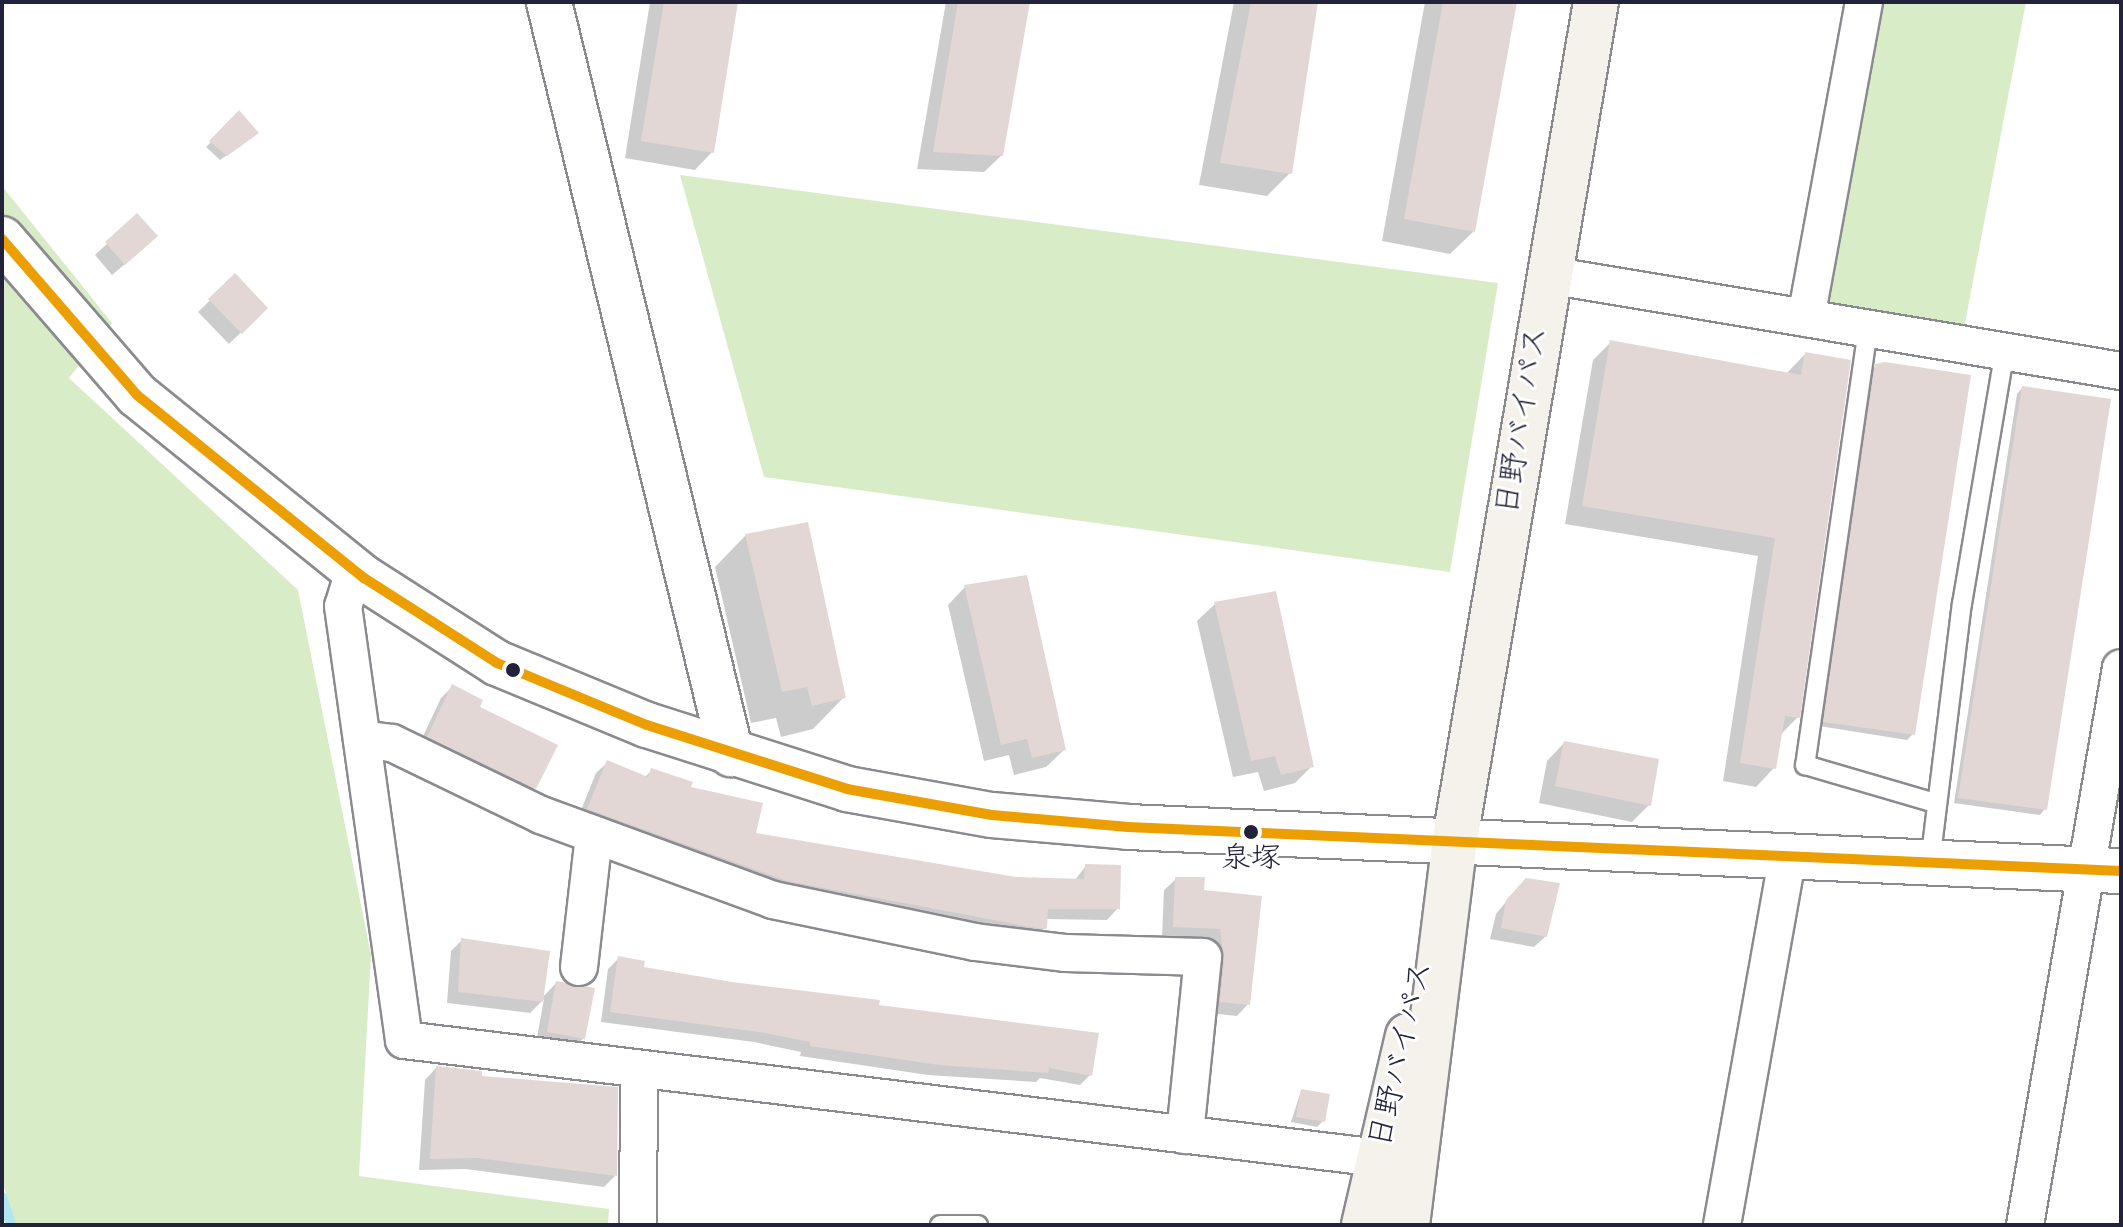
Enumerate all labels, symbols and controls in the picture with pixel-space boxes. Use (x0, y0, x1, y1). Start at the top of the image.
street label: 日野バイパス (1491, 323, 1559, 519)
unlabelled marker (505, 662, 521, 678)
marker: 泉塚 (1243, 824, 1259, 840)
place label: 泉塚 (1221, 844, 1281, 880)
street label: 日野バイパス (1364, 957, 1444, 1153)

